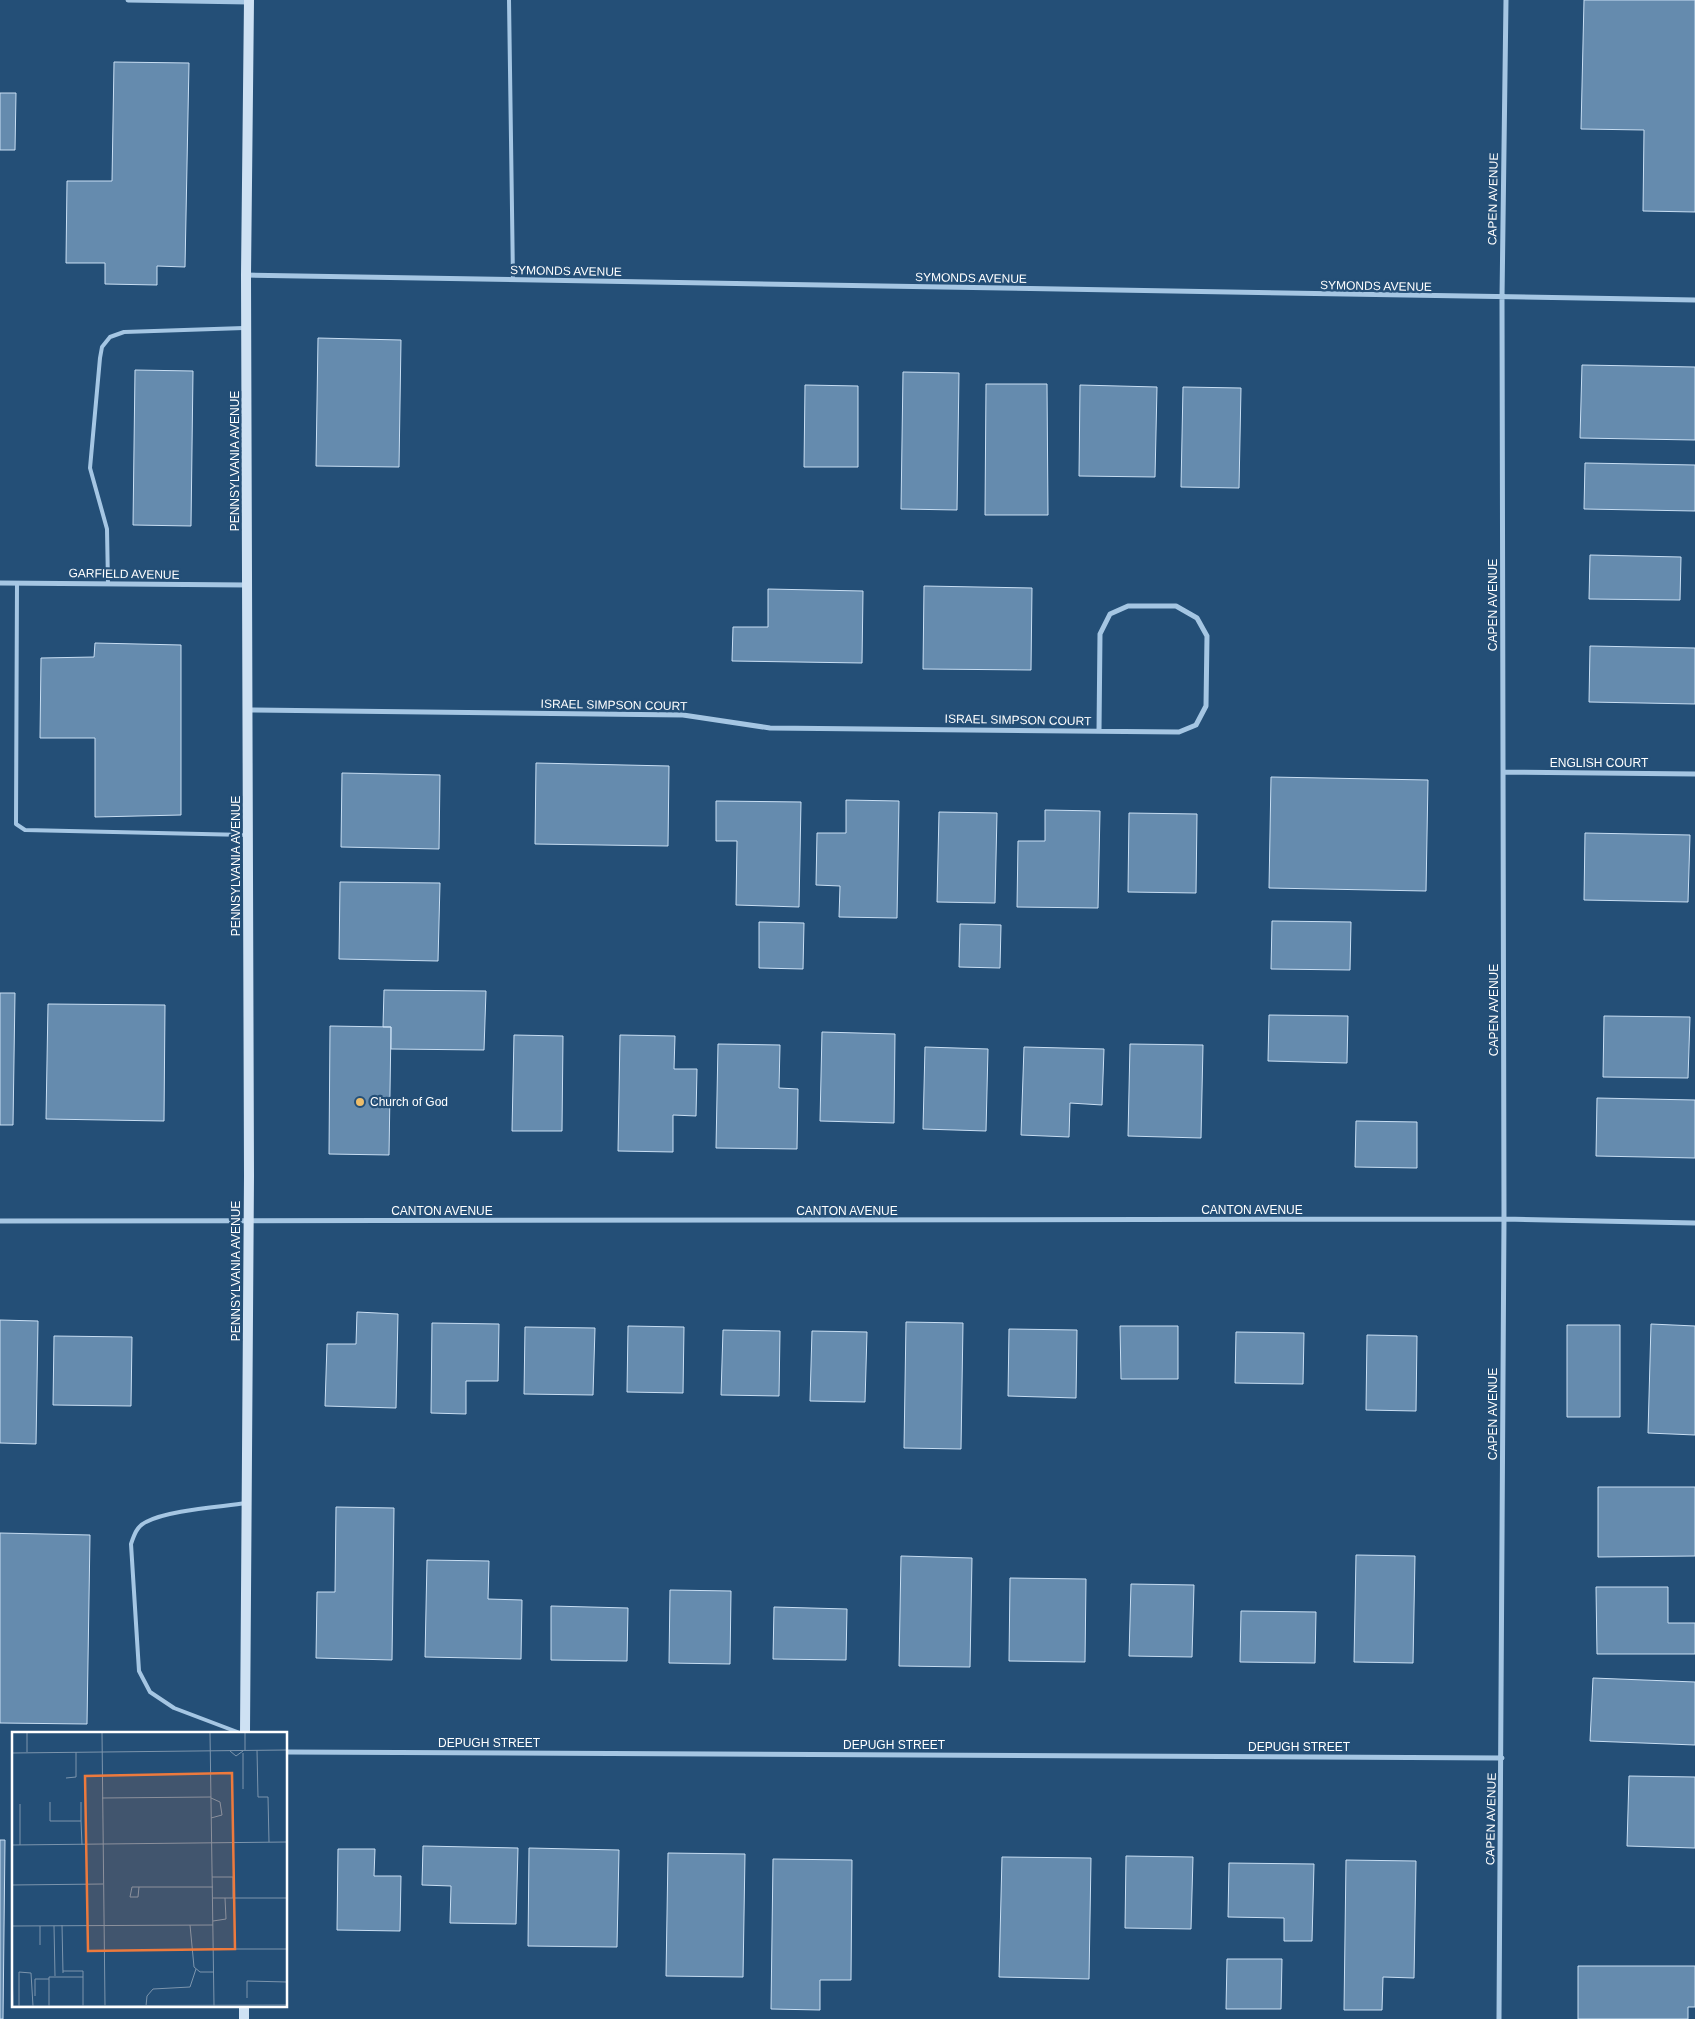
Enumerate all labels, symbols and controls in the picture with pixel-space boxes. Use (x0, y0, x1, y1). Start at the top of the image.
street label: CAPEN AVENUE (1485, 153, 1501, 245)
street label: SYMONDS AVENUE (510, 263, 622, 279)
street label: SYMONDS AVENUE (915, 270, 1027, 286)
street label: SYMONDS AVENUE (1320, 278, 1432, 294)
street label: PENNSYLVANIA AVENUE (228, 391, 242, 531)
street label: CAPEN AVENUE (1486, 559, 1500, 651)
street label: GARFIELD AVENUE (68, 566, 180, 582)
street label: ISRAEL SIMPSON COURT (541, 697, 688, 713)
street label: ISRAEL SIMPSON COURT (945, 712, 1092, 728)
street label: ENGLISH COURT (1550, 756, 1649, 770)
street label: PENNSYLVANIA AVENUE (229, 796, 243, 936)
street label: CAPEN AVENUE (1487, 964, 1501, 1056)
place label: Church of God (370, 1095, 448, 1109)
marker: Church of God (354, 1096, 366, 1108)
street label: PENNSYLVANIA AVENUE (229, 1201, 243, 1341)
street label: CANTON AVENUE (1201, 1203, 1303, 1217)
street label: CANTON AVENUE (391, 1204, 493, 1218)
street label: CANTON AVENUE (796, 1204, 898, 1218)
street label: CAPEN AVENUE (1486, 1368, 1500, 1460)
inset map (12, 1732, 288, 2006)
street label: DEPUGH STREET (438, 1736, 541, 1750)
street label: DEPUGH STREET (843, 1738, 946, 1752)
street label: DEPUGH STREET (1248, 1740, 1351, 1754)
street label: CAPEN AVENUE (1483, 1773, 1499, 1865)

